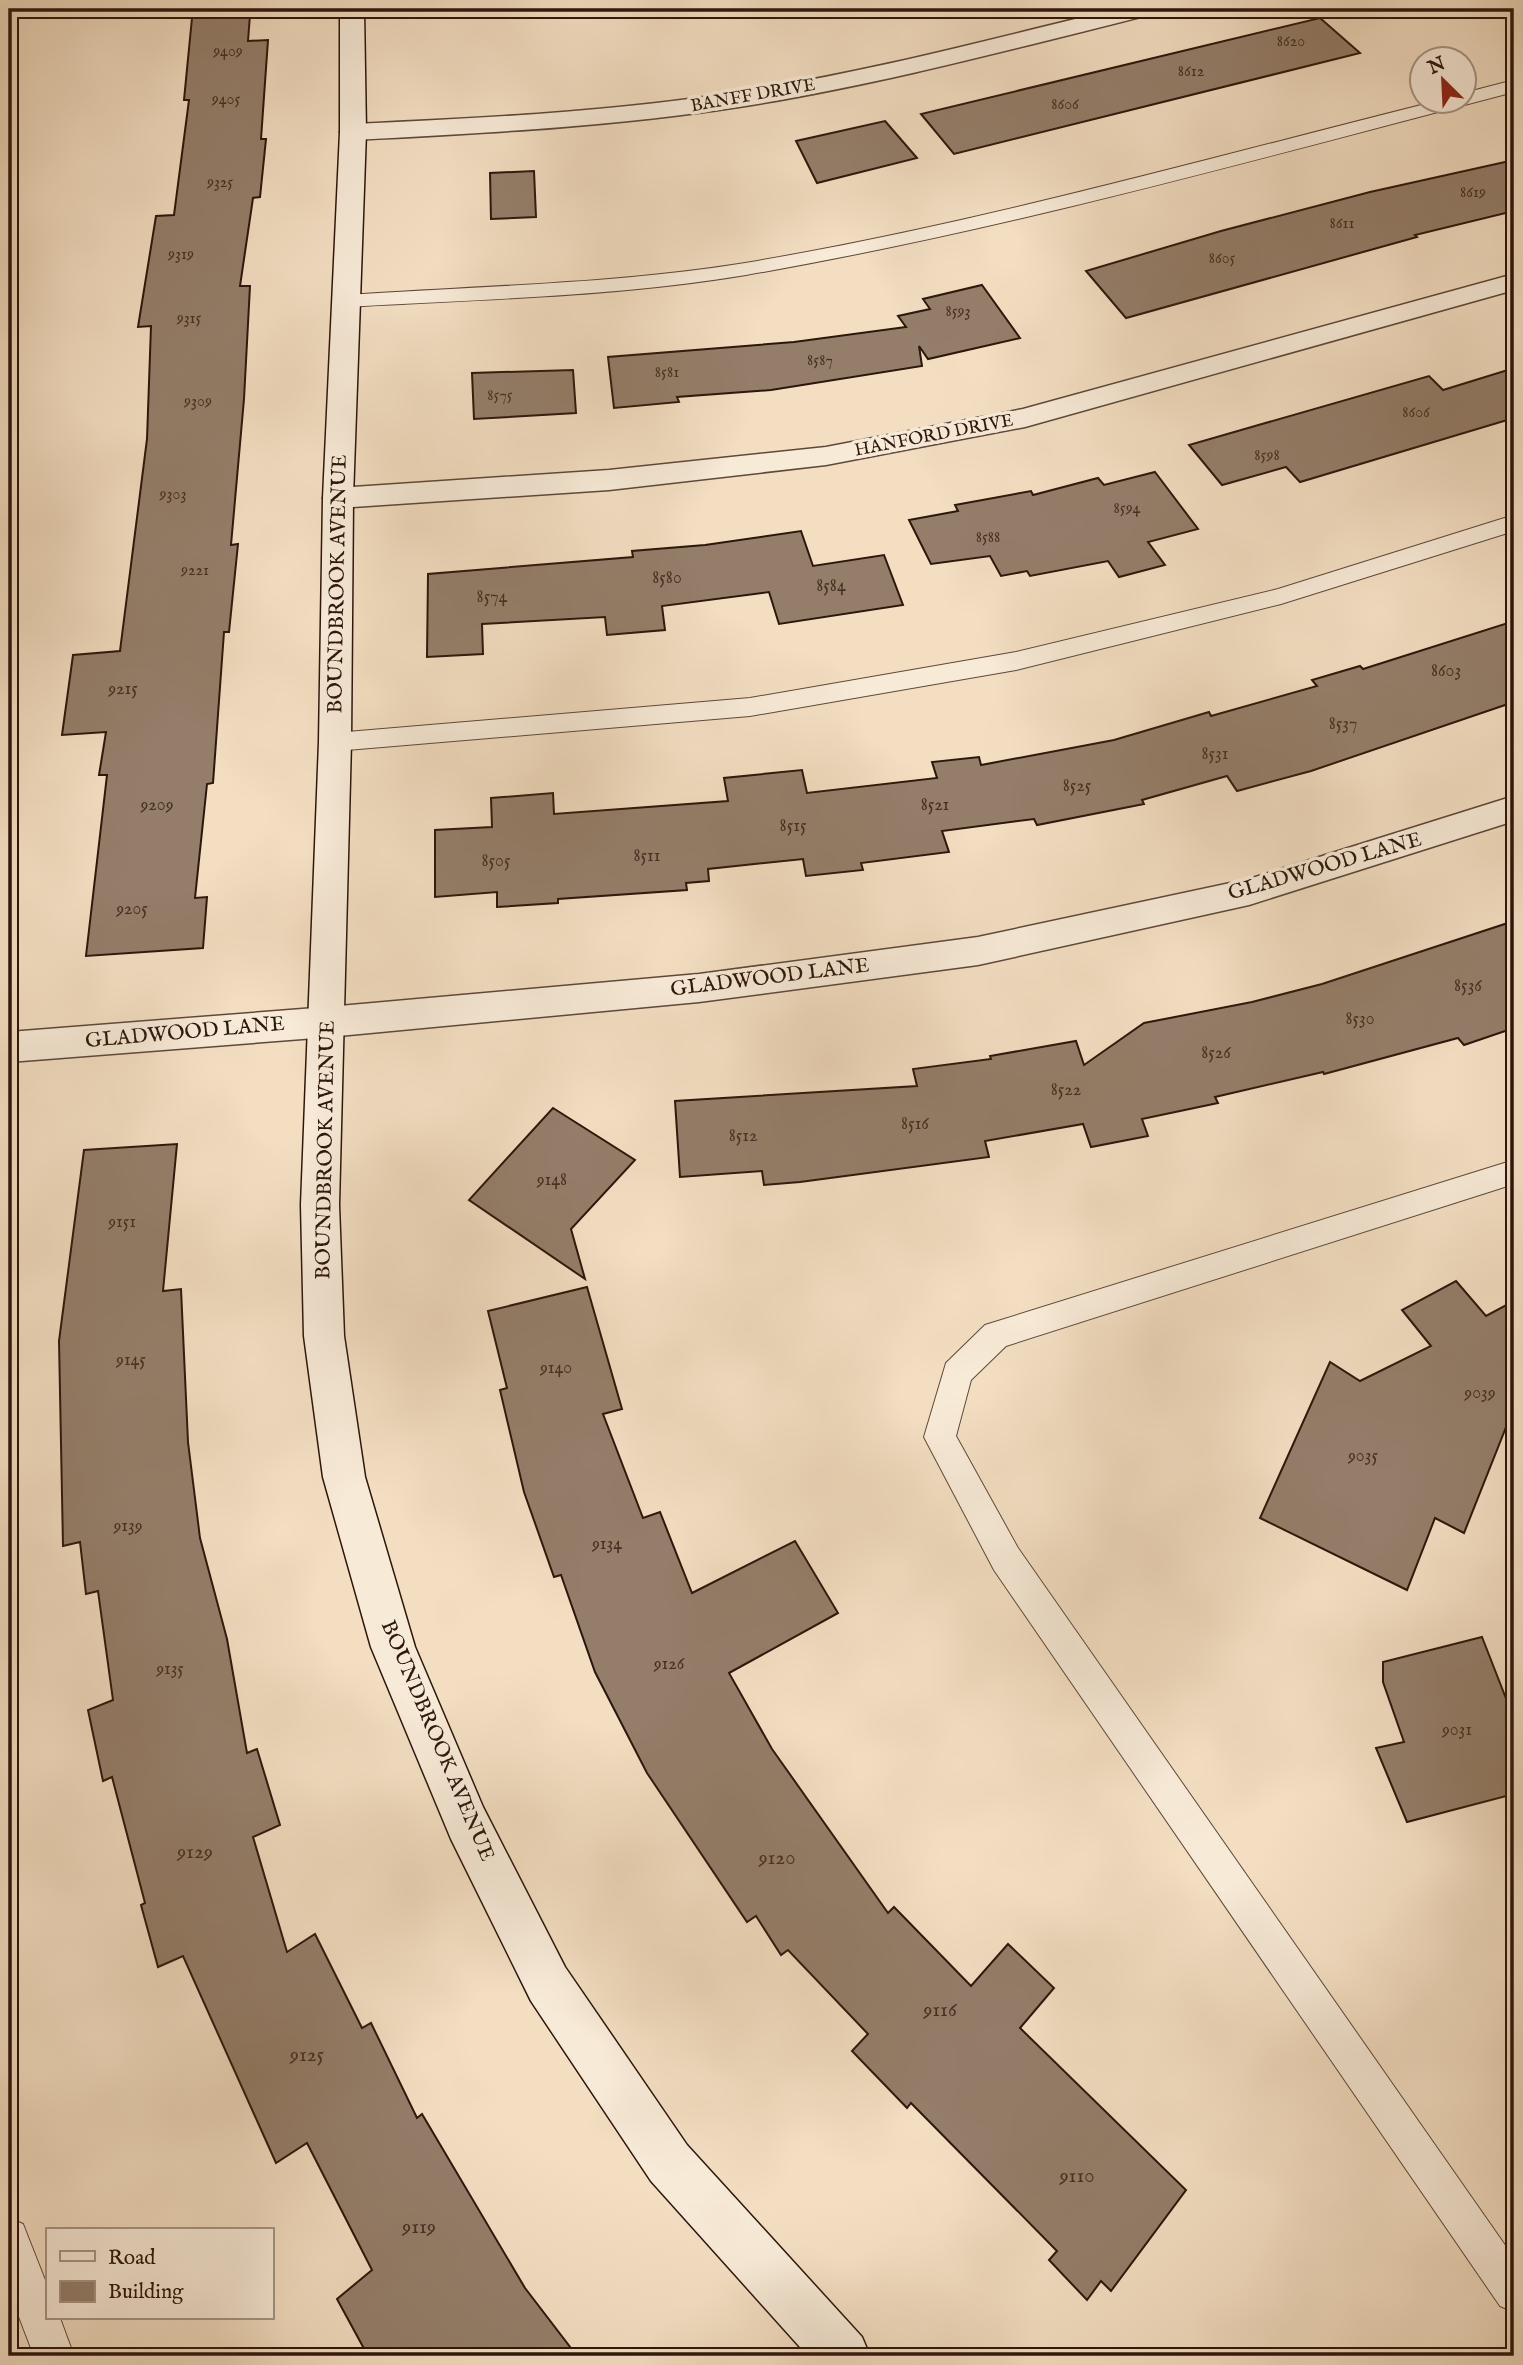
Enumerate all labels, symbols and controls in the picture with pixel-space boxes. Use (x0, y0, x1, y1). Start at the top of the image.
house number: 8620 (1277, 32, 1305, 52)
house number: 9409 (212, 42, 243, 62)
north arrow (1408, 46, 1478, 116)
text: N (1424, 52, 1450, 81)
house number: 8612 (1178, 62, 1204, 82)
street label: BANFF DRIVE (689, 74, 817, 118)
house number: 9405 (211, 90, 240, 110)
house number: 8606 (1051, 95, 1079, 115)
house number: 9325 (206, 173, 233, 193)
house number: 8619 (1460, 183, 1486, 203)
house number: 8611 (1330, 214, 1354, 234)
house number: 9319 (167, 245, 194, 265)
house number: 8605 (1209, 249, 1236, 269)
house number: 8593 (945, 302, 971, 322)
house number: 9315 (176, 309, 202, 329)
house number: 8587 (807, 351, 833, 371)
house number: 8581 (655, 363, 679, 383)
house number: 8575 (487, 386, 513, 406)
house number: 9309 (183, 392, 212, 412)
house number: 8606 (1402, 403, 1430, 423)
street label: HANFORD DRIVE (853, 409, 1015, 463)
house number: 8598 (1254, 446, 1280, 466)
street label: BOUNDBROOK AVENUE (322, 454, 354, 714)
house number: 9303 (159, 485, 186, 505)
house number: 8594 (1114, 499, 1141, 519)
house number: 8588 (976, 528, 1000, 548)
house number: 9221 (180, 561, 209, 581)
house number: 8580 (652, 567, 682, 590)
house number: 8584 (816, 575, 846, 598)
house number: 8574 (477, 586, 508, 609)
house number: 8603 (1431, 660, 1461, 683)
house number: 9215 (107, 678, 138, 701)
house number: 8537 (1329, 713, 1357, 736)
house number: 8531 (1201, 743, 1229, 766)
house number: 8525 (1063, 775, 1092, 798)
house number: 9209 (139, 794, 174, 817)
house number: 8521 (921, 794, 949, 817)
house number: 8515 (780, 815, 807, 838)
street label: GLADWOOD LANE (1225, 826, 1425, 908)
house number: 8511 (634, 845, 661, 868)
house number: 8505 (482, 850, 511, 873)
house number: 9205 (115, 898, 148, 921)
street label: GLADWOOD LANE (669, 952, 871, 1004)
house number: 8536 (1454, 975, 1482, 998)
house number: 8530 (1345, 1008, 1375, 1031)
street label: GLADWOOD LANE (84, 1011, 286, 1055)
street label: BOUNDBROOK AVENUE (310, 1020, 342, 1280)
house number: 8526 (1201, 1042, 1231, 1065)
house number: 8522 (1051, 1079, 1081, 1102)
house number: 8516 (901, 1113, 929, 1136)
house number: 8512 (729, 1125, 757, 1148)
house number: 9148 (536, 1169, 567, 1192)
house number: 9151 (107, 1211, 136, 1234)
house number: 9145 (115, 1349, 146, 1372)
house number: 9140 (539, 1357, 572, 1380)
house number: 9039 (1463, 1382, 1496, 1405)
house number: 9035 (1347, 1445, 1378, 1468)
house number: 9139 (112, 1515, 143, 1538)
house number: 9134 (591, 1533, 622, 1556)
street label: BOUNDBROOK AVENUE (374, 1616, 500, 1866)
house number: 9126 (653, 1653, 685, 1676)
house number: 9135 (155, 1658, 184, 1681)
house number: 9031 (1441, 1719, 1472, 1742)
house number: 9129 (176, 1839, 213, 1866)
house number: 9120 (757, 1845, 796, 1872)
house number: 9116 (922, 1997, 958, 2024)
house number: 9125 (289, 2042, 325, 2069)
house number: 9110 (1059, 2163, 1094, 2190)
house number: 9119 (401, 2214, 436, 2241)
legend (46, 2228, 273, 2320)
text: Road (108, 2245, 156, 2272)
text: Building (108, 2279, 184, 2306)

